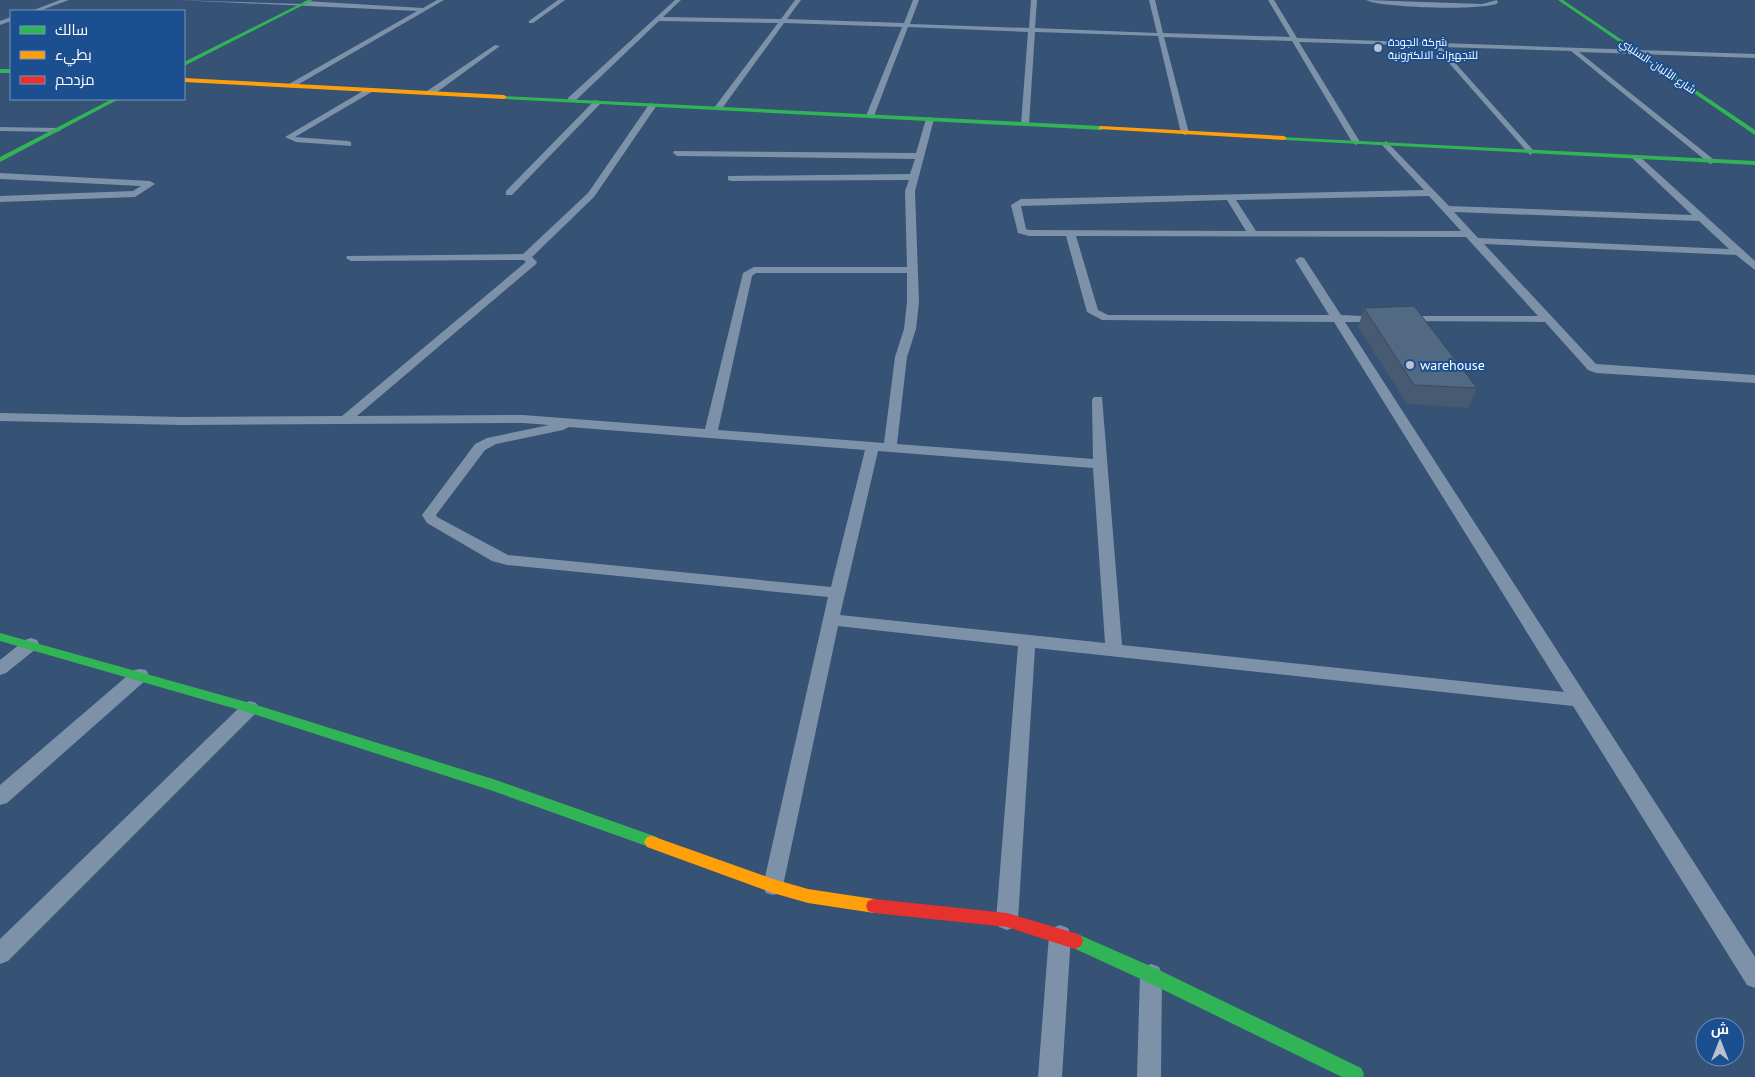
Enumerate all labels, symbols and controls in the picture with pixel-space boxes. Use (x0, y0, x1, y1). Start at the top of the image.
legend (10, 10, 185, 100)
text: سالك (55, 20, 88, 39)
place label: شركة الجودة للتجهيزات الالكترونية (1388, 35, 1478, 62)
street label: شارع الألبان-السليني (1616, 35, 1699, 98)
marker: شركة الجودة للتجهيزات الالكترونية (1372, 42, 1384, 54)
text: بطيء (55, 45, 92, 67)
text: مزدحم (55, 70, 95, 90)
place label: warehouse (1420, 356, 1485, 374)
marker: warehouse (1404, 359, 1416, 371)
north arrow (1695, 1017, 1745, 1067)
text: ش (1711, 1020, 1729, 1038)

